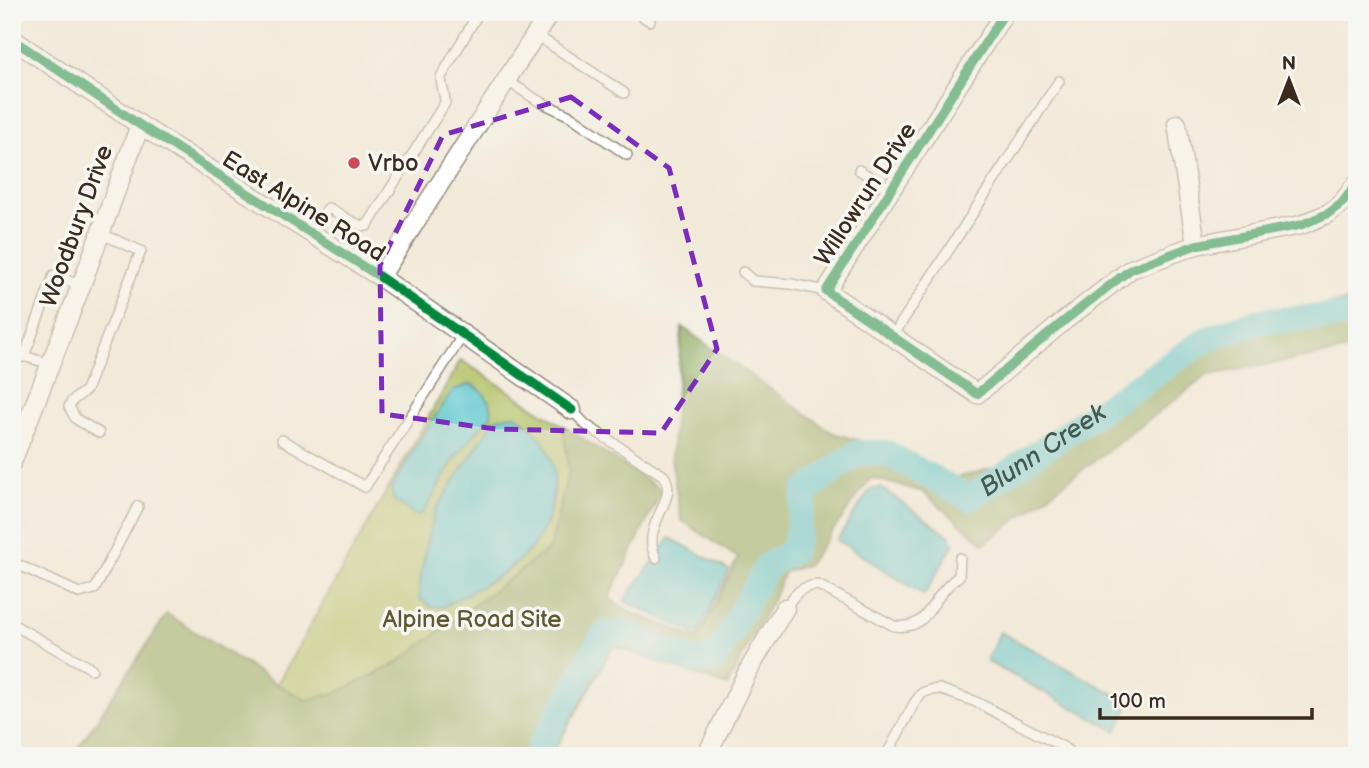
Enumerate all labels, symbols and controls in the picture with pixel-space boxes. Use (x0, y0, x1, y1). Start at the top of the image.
north arrow (1254, 46, 1324, 116)
text: N (1282, 53, 1296, 76)
street label: Willowrun Drive (808, 117, 923, 271)
street label: Woodbury Drive (34, 141, 119, 311)
street label: East Alpine Road (217, 145, 391, 268)
place label: Vrbo (368, 149, 419, 178)
marker: Vrbo (346, 155, 362, 171)
water label: Blunn Creek (974, 397, 1113, 504)
park label: Alpine Road Site (383, 605, 561, 634)
scale bar (1100, 677, 1311, 721)
text: 100 m (1110, 689, 1166, 714)

